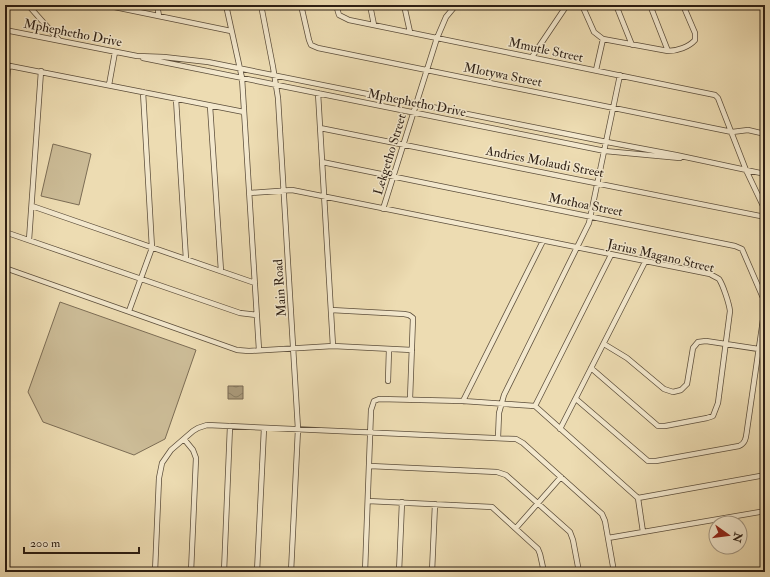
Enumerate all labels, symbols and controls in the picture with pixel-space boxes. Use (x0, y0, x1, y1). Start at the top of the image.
street label: Mphephetho Drive (22, 16, 124, 51)
street label: Mmutle Street (507, 34, 585, 66)
street label: Mlotywa Street (462, 60, 543, 91)
street label: Mphephetho Drive (366, 86, 468, 121)
street label: Lekgetho Street (370, 112, 410, 197)
street label: Andries Molaudi Street (483, 142, 605, 181)
street label: Mothoa Street (547, 190, 624, 220)
street label: Jarius Magano Street (605, 236, 716, 276)
street label: Main Road (270, 258, 290, 317)
north arrow (708, 515, 748, 555)
scale bar (24, 529, 139, 555)
text: N (729, 530, 745, 545)
text: 200 m (30, 536, 61, 551)

